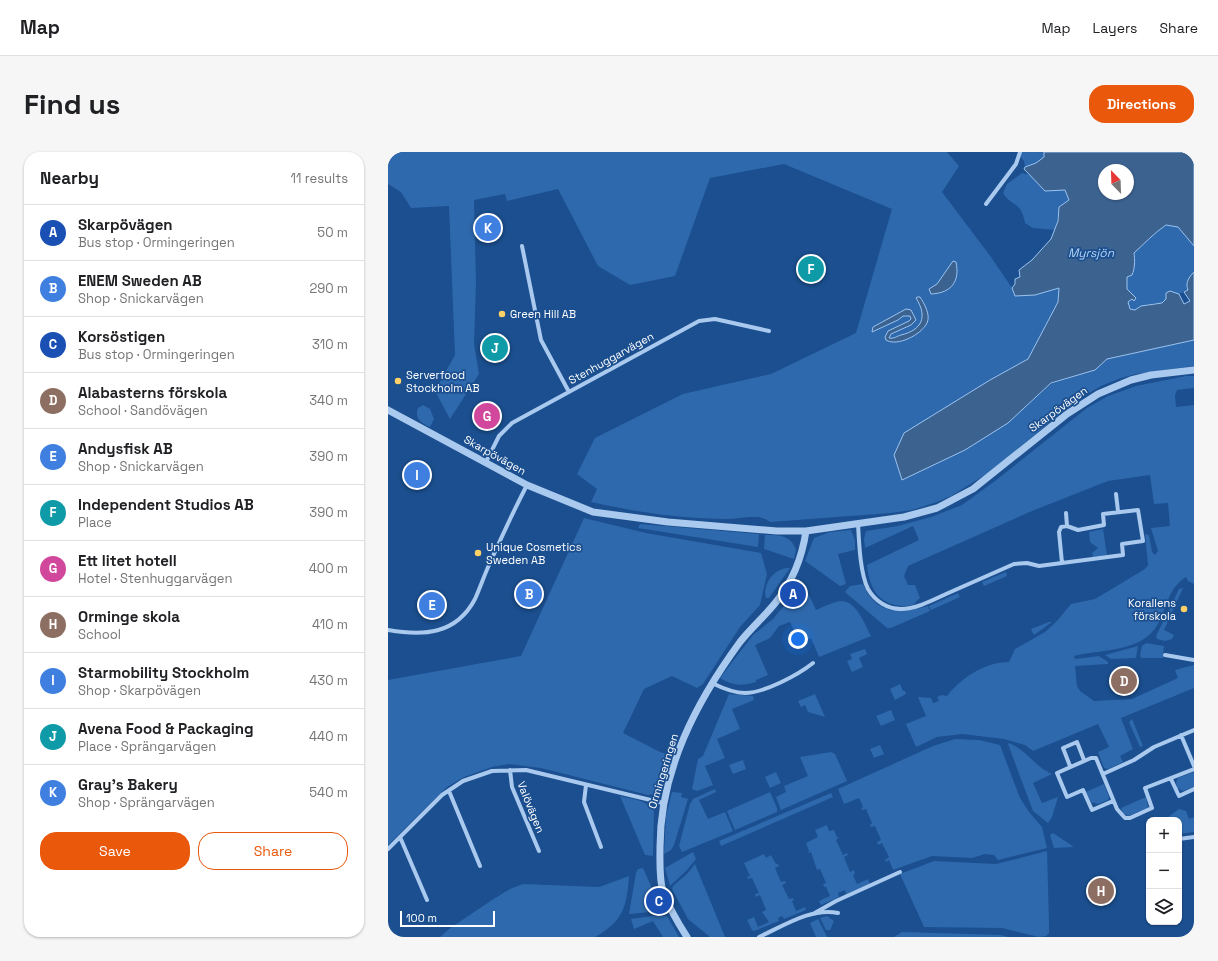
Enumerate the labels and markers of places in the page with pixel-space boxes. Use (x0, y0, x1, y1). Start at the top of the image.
pin: K (475, 213, 501, 243)
pin: F (798, 254, 824, 284)
place label: Green Hill AB (510, 307, 576, 321)
marker: Green Hill AB (497, 309, 507, 319)
pin: J (482, 333, 508, 363)
place label: Serverfood Stockholm AB (406, 368, 479, 395)
marker: Serverfood Stockholm AB (393, 376, 403, 386)
pin: G (474, 401, 500, 431)
pin: I (404, 460, 430, 490)
place label: Unique Cosmetics Sweden AB (486, 540, 582, 567)
marker: Unique Cosmetics Sweden AB (473, 548, 483, 558)
pin: B (516, 579, 542, 609)
pin: A (780, 579, 806, 609)
pin: E (419, 590, 445, 620)
place label: Korallens förskola (1128, 596, 1177, 623)
marker: Korallens förskola (1179, 604, 1189, 614)
pin: D (1111, 666, 1137, 696)
pin: H (1088, 876, 1114, 906)
pin: C (646, 886, 672, 916)

